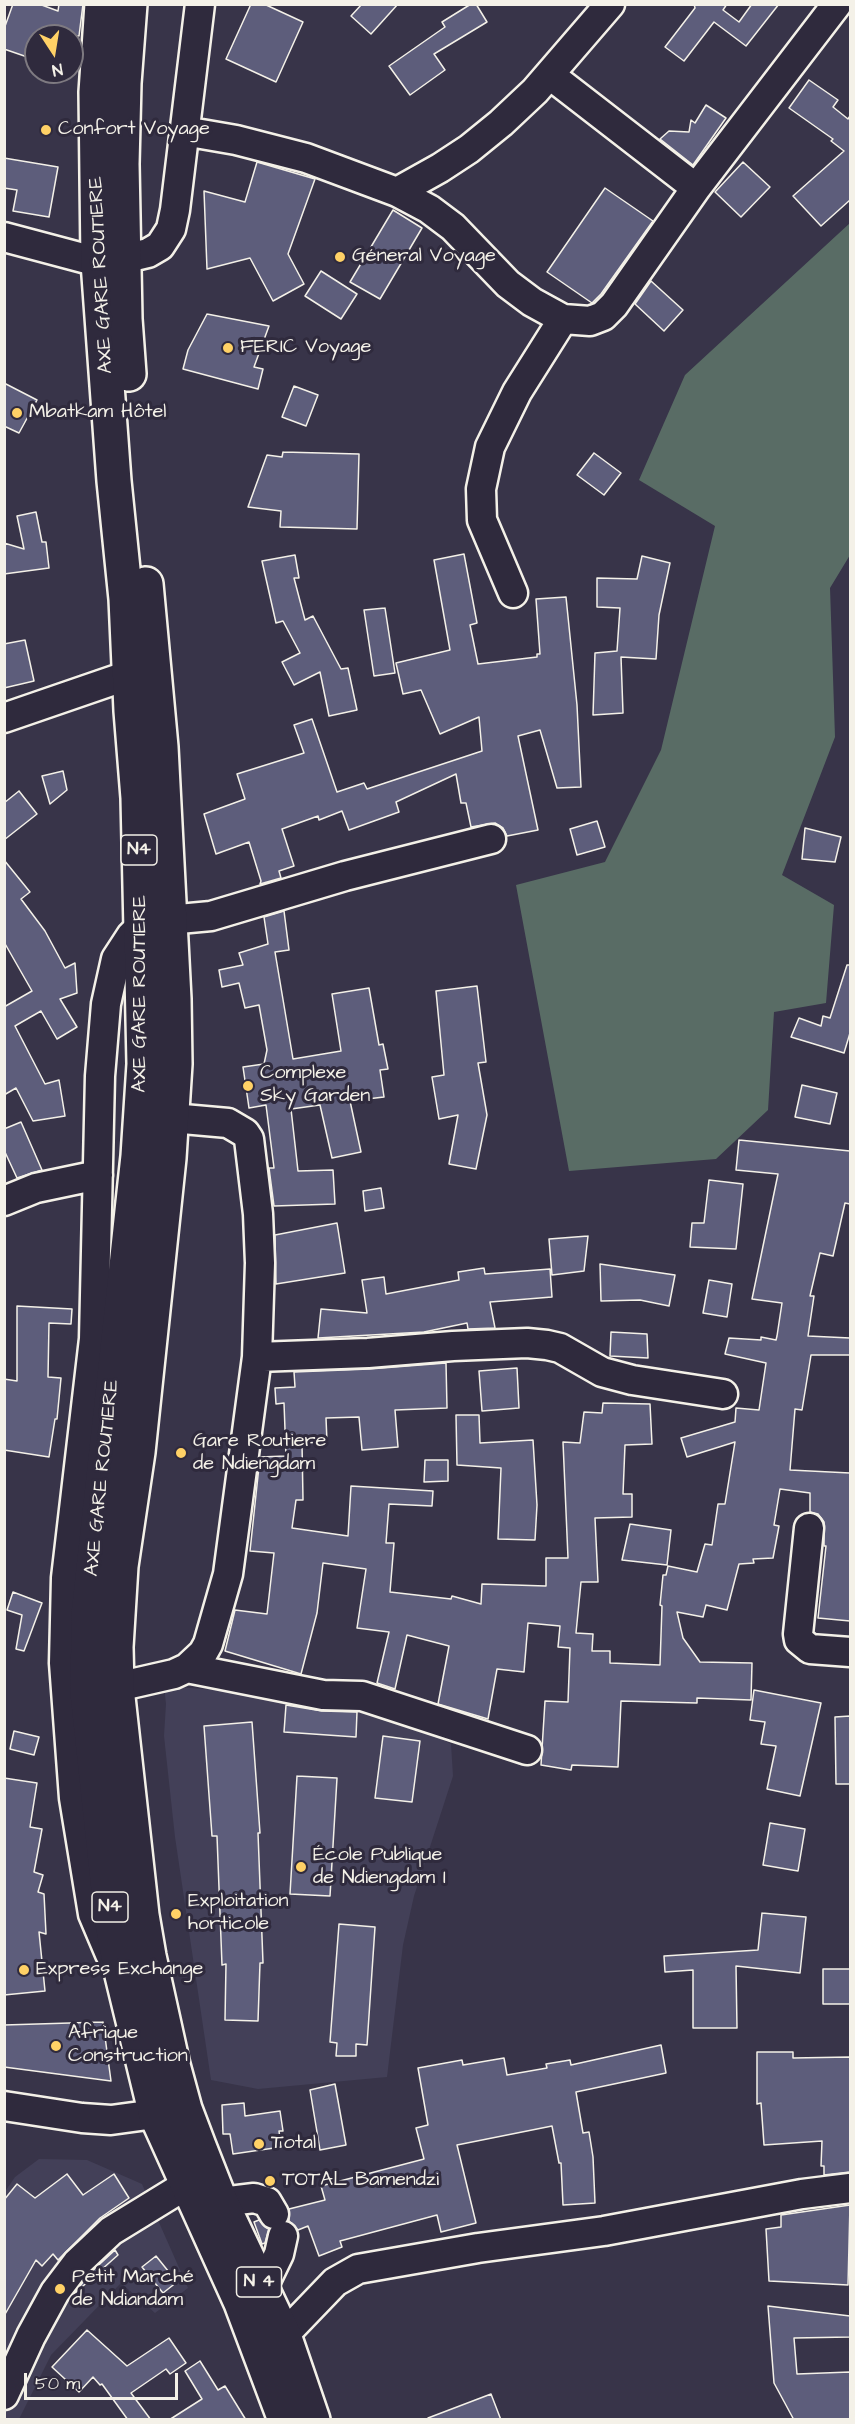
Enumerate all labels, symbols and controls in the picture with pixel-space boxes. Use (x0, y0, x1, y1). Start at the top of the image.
north arrow (24, 24, 84, 84)
text: N (50, 58, 65, 81)
place label: Confort Voyage (58, 118, 210, 142)
marker: Confort Voyage (39, 123, 53, 137)
street label: AXE GARE ROUTIERE (85, 176, 119, 374)
place label: Géneral Voyage (352, 245, 496, 269)
marker: Géneral Voyage (333, 250, 347, 264)
place label: FERIC Voyage (240, 336, 371, 360)
marker: FERIC Voyage (221, 341, 235, 355)
place label: Mbatkam Hôtel (29, 401, 166, 425)
marker: Mbatkam Hôtel (10, 406, 24, 420)
road number: N4 (121, 835, 157, 865)
street label: AXE GARE ROUTIERE (129, 895, 153, 1093)
place label: Complexe Sky Garden (260, 1062, 370, 1109)
marker: Complexe Sky Garden (241, 1079, 255, 1093)
street label: AXE GARE ROUTIERE (81, 1378, 125, 1578)
place label: Gare Routiere de Ndiengdam (193, 1430, 326, 1477)
marker: Gare Routiere de Ndiengdam (174, 1446, 188, 1460)
place label: École Publique de Ndiengdam I (313, 1844, 446, 1891)
marker: École Publique de Ndiengdam I (294, 1860, 308, 1874)
place label: Exploitation horticole (188, 1890, 288, 1937)
road number: N4 (92, 1892, 128, 1922)
marker: Exploitation horticole (169, 1907, 183, 1921)
place label: Express Exchange (36, 1958, 203, 1982)
marker: Express Exchange (17, 1963, 31, 1977)
place label: Afrique Construction (68, 2022, 188, 2069)
marker: Afrique Construction (49, 2039, 63, 2053)
place label: Total (271, 2132, 316, 2156)
marker: Total (252, 2137, 266, 2151)
place label: TOTAL Bamendzi (282, 2169, 439, 2193)
marker: TOTAL Bamendzi (263, 2174, 277, 2188)
place label: Petit Marché de Ndiandam (72, 2266, 194, 2313)
road number: N 4 (236, 2267, 282, 2297)
marker: Petit Marché de Ndiandam (53, 2282, 67, 2296)
scale bar (27, 2361, 182, 2399)
text: 50 m (35, 2371, 80, 2396)

